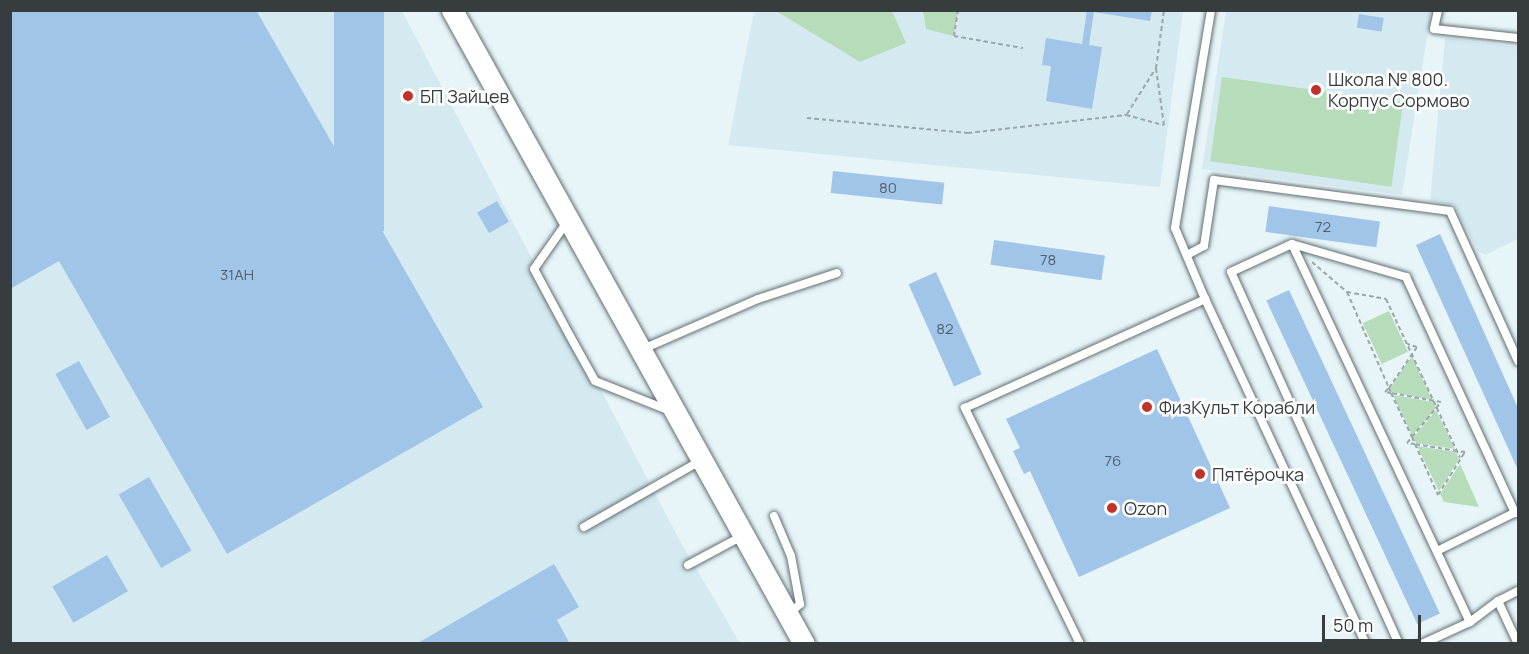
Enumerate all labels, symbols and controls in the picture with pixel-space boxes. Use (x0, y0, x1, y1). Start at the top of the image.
place label: Школа № 800. Корпус Сормово (1328, 69, 1470, 112)
marker: Школа № 800. Корпус Сормово (1309, 83, 1323, 97)
place label: БП Зайцев (420, 85, 509, 107)
marker: БП Зайцев (401, 89, 415, 103)
house number: 80 (879, 179, 897, 197)
house number: 72 (1315, 218, 1331, 236)
house number: 78 (1040, 251, 1056, 269)
house number: 31АН (220, 266, 254, 284)
house number: 82 (936, 320, 954, 338)
place label: ФизКульт Корабли (1159, 396, 1315, 418)
marker: ФизКульт Корабли (1140, 400, 1154, 414)
house number: 76 (1105, 452, 1121, 470)
place label: Пятёрочка (1212, 463, 1304, 485)
marker: Пятёрочка (1193, 467, 1207, 481)
place label: Ozon (1124, 497, 1167, 519)
marker: Ozon (1105, 501, 1119, 515)
scale bar (1325, 603, 1424, 641)
text: 50 m (1333, 613, 1373, 637)

